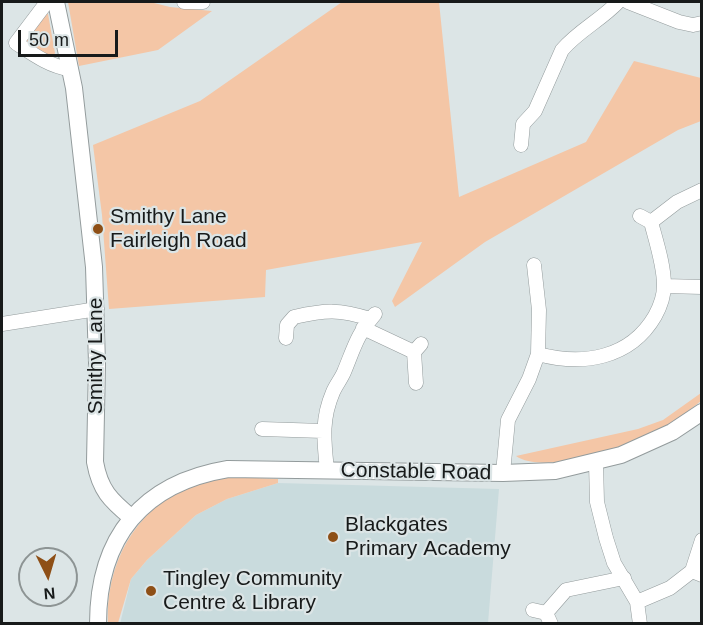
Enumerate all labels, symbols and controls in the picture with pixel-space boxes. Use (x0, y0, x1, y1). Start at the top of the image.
scale bar (21, 18, 122, 56)
text: 50 m (29, 30, 69, 50)
place label: Smithy Lane Fairleigh Road (110, 204, 247, 254)
marker: Smithy Lane Fairleigh Road (91, 222, 105, 236)
street label: Smithy Lane (83, 298, 109, 414)
street label: Constable Road (340, 458, 492, 486)
place label: Blackgates Primary Academy (345, 512, 511, 562)
marker: Blackgates Primary Academy (326, 530, 340, 544)
north arrow (18, 547, 78, 607)
place label: Tingley Community Centre & Library (163, 566, 342, 616)
text: N (43, 584, 56, 602)
marker: Tingley Community Centre & Library (144, 584, 158, 598)

